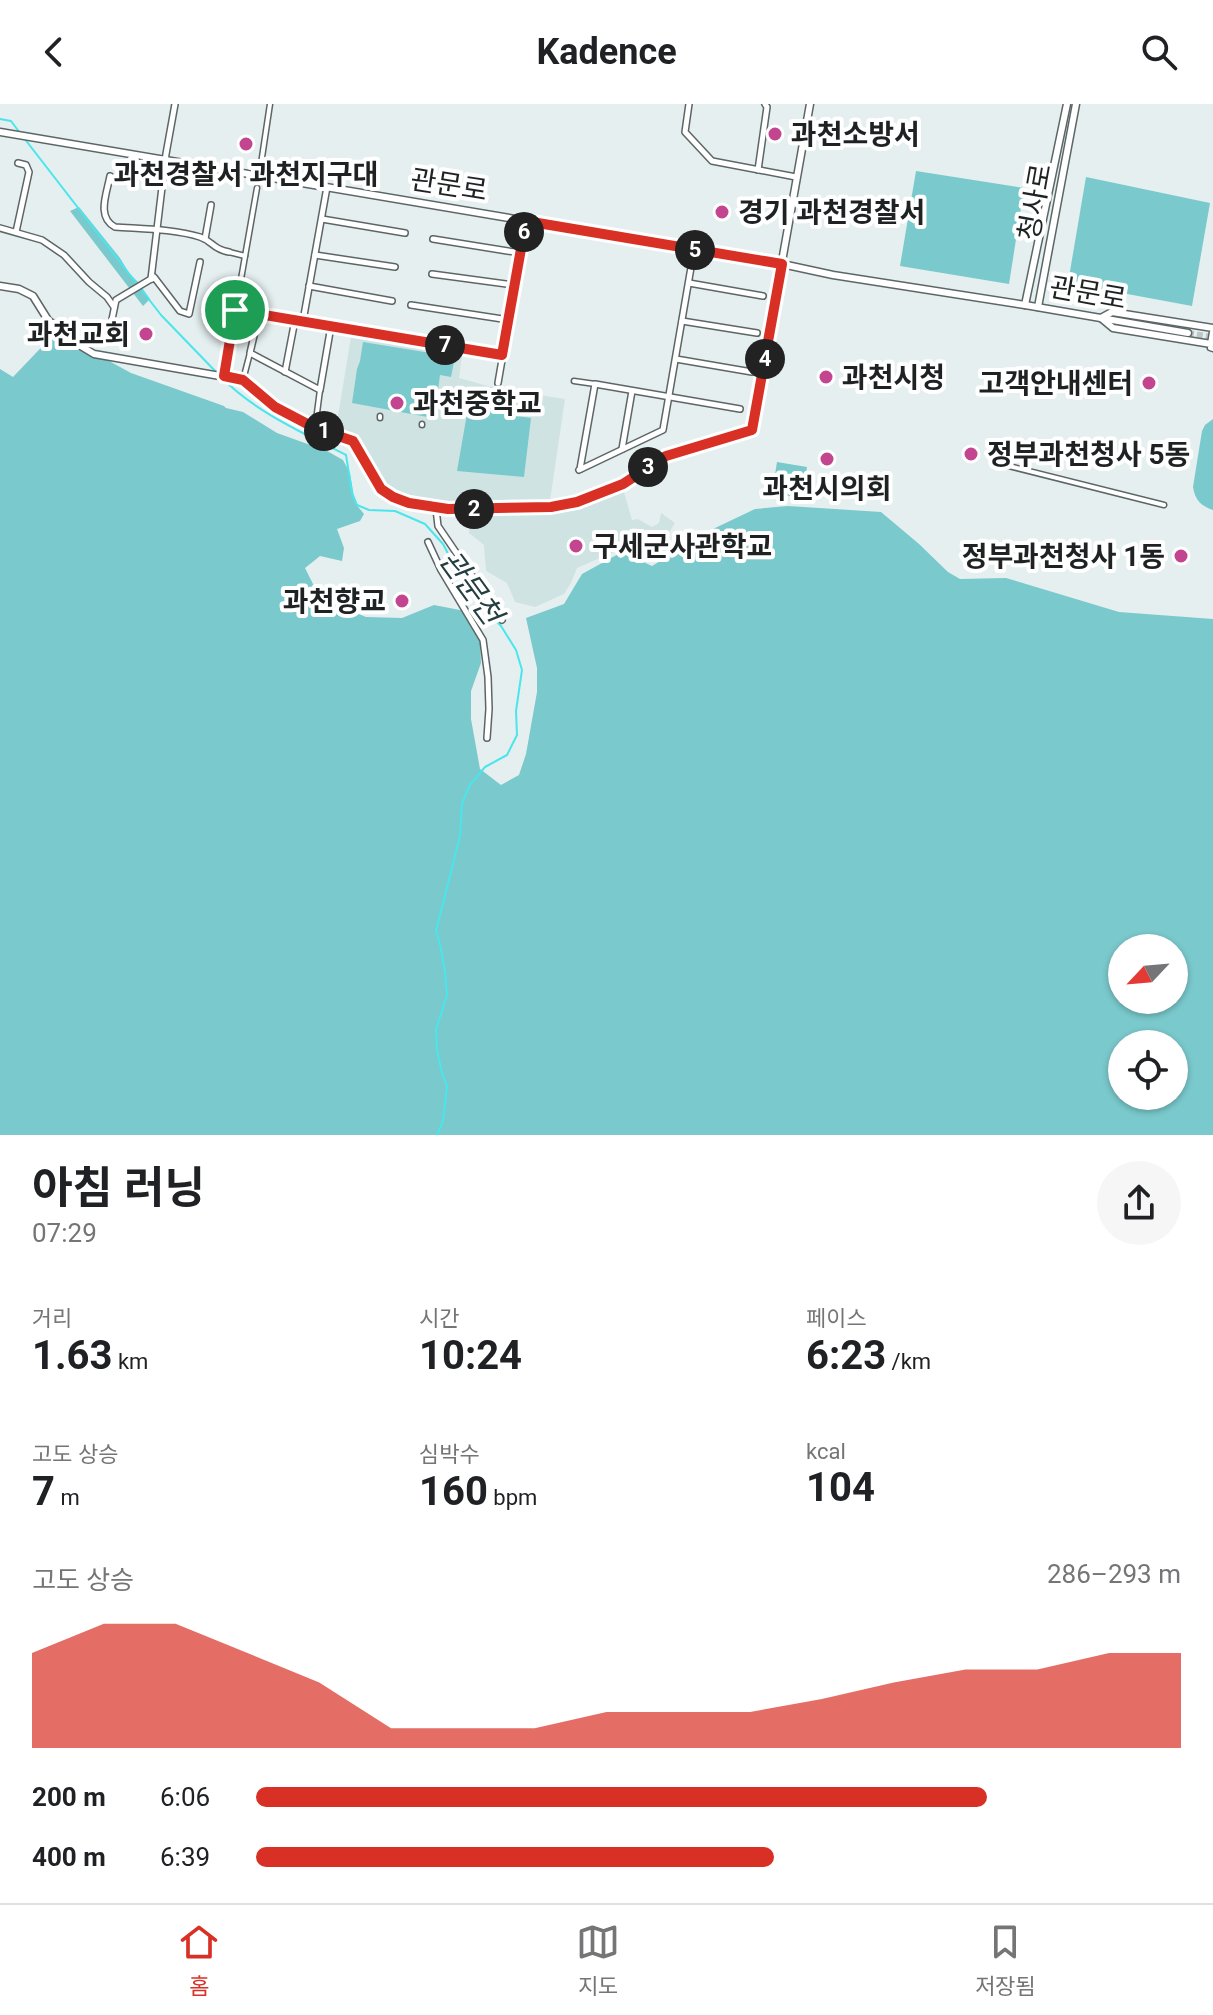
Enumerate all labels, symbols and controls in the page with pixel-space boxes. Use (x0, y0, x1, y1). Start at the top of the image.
icon: back (32, 30, 76, 74)
icon: search (1137, 30, 1181, 74)
text: Kadence (536, 31, 677, 73)
place label: 과천소방서 (791, 118, 920, 151)
marker: 과천소방서 (766, 125, 784, 143)
marker: 과천경찰서 과천지구대 (237, 135, 255, 153)
place label: 과천경찰서 과천지구대 (114, 158, 378, 191)
street label: 청사로 (1012, 161, 1058, 243)
street label: 관문로 (408, 163, 490, 207)
place label: 경기 과천경찰서 (738, 196, 925, 229)
marker: 경기 과천경찰서 (713, 203, 731, 221)
pin: 6 (504, 212, 544, 252)
text: 6 (518, 219, 530, 244)
pin: 5 (675, 230, 715, 270)
text: 5 (689, 237, 701, 262)
street label: 관문로 (1047, 270, 1129, 316)
pin (201, 276, 269, 344)
icon: arrive (213, 288, 257, 332)
place label: 과천교회 (27, 318, 130, 351)
marker: 과천교회 (137, 325, 155, 343)
pin: 7 (425, 325, 465, 365)
text: 7 (439, 332, 451, 357)
pin: 4 (745, 339, 785, 379)
text: 4 (759, 346, 771, 371)
place label: 과천시청 (842, 361, 945, 394)
place label: 고객안내센터 (978, 367, 1133, 400)
marker: 과천시청 (817, 368, 835, 386)
marker: 고객안내센터 (1140, 374, 1158, 392)
place label: 과천중학교 (413, 387, 542, 420)
marker: 과천중학교 (388, 394, 406, 412)
pin: 1 (304, 411, 344, 451)
text: 1 (318, 418, 330, 443)
place label: 정부과천청사 5동 (987, 438, 1190, 471)
marker: 정부과천청사 5동 (962, 445, 980, 463)
pin: 3 (628, 447, 668, 487)
marker: 과천시의회 (818, 450, 836, 468)
text: 3 (642, 454, 654, 479)
place label: 과천시의회 (763, 472, 891, 505)
pin: 2 (454, 489, 494, 529)
text: 2 (468, 496, 480, 521)
place label: 구세군사관학교 (592, 530, 772, 563)
marker: 구세군사관학교 (567, 537, 585, 555)
place label: 정부과천청사 1동 (962, 540, 1165, 573)
water label: 관문천 (433, 543, 511, 634)
marker: 정부과천청사 1동 (1172, 547, 1190, 565)
place label: 과천향교 (283, 585, 386, 618)
marker: 과천향교 (393, 592, 411, 610)
north arrow (1108, 934, 1188, 1014)
map controls (1108, 934, 1188, 1110)
button: locate (1108, 1030, 1188, 1110)
button: share (1097, 1161, 1181, 1245)
text: 아침 러닝 (32, 1162, 205, 1214)
text: 07:29 (32, 1218, 97, 1248)
text: 거리 (32, 1306, 72, 1331)
text: 시간 (419, 1306, 459, 1331)
text: 페이스 (806, 1306, 867, 1331)
text: 1.63 (32, 1332, 112, 1379)
text: 10:24 (419, 1332, 522, 1379)
text: 6:23 (806, 1332, 886, 1379)
text: km (112, 1349, 148, 1374)
text: /km (886, 1349, 931, 1374)
text: kcal (806, 1439, 846, 1464)
text: 고도 상승 (32, 1442, 118, 1467)
text: 심박수 (419, 1442, 480, 1467)
text: 104 (806, 1464, 875, 1511)
text: 7 (32, 1468, 55, 1515)
text: 160 (419, 1468, 488, 1515)
text: m (55, 1485, 80, 1510)
text: bpm (488, 1485, 537, 1510)
text: 286–293 m (1047, 1559, 1181, 1589)
text: 고도 상승 (32, 1565, 134, 1595)
text: 200 m (32, 1782, 106, 1812)
text: 6:06 (160, 1782, 210, 1812)
text: 400 m (32, 1842, 106, 1872)
text: 6:39 (160, 1842, 210, 1872)
tab: 홈 (177, 1920, 221, 2000)
tab: 지도 (576, 1920, 620, 2000)
tab: 저장됨 (975, 1920, 1036, 2000)

